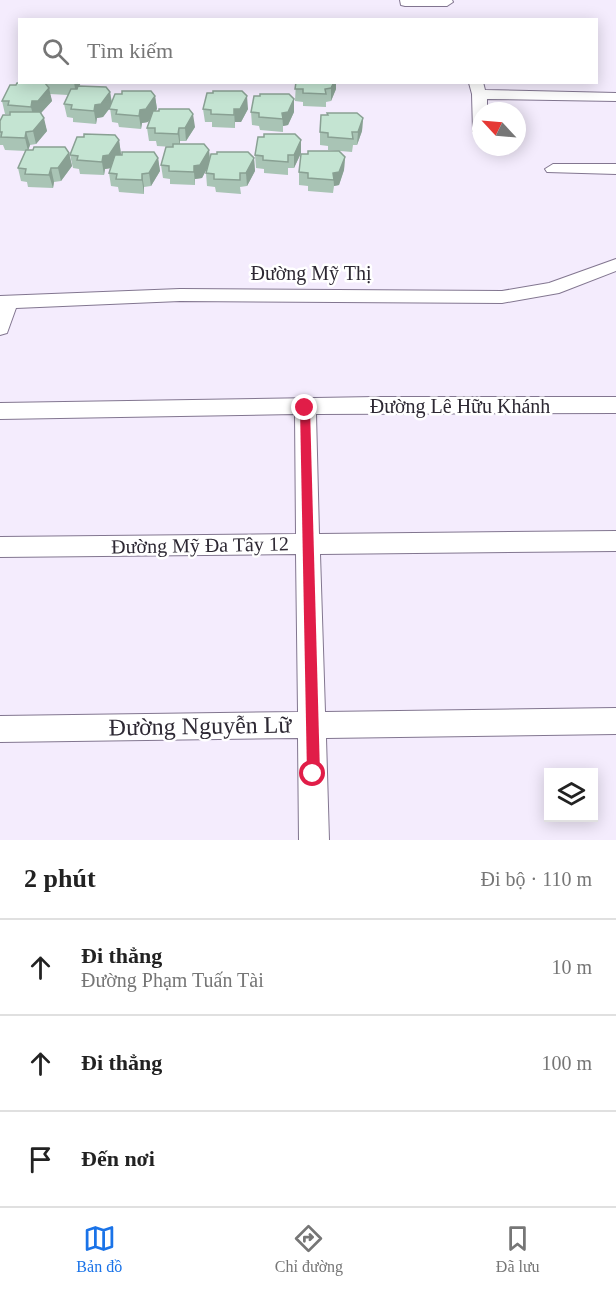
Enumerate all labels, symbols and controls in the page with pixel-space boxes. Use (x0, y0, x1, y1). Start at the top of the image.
search box (18, 18, 598, 84)
icon: search (39, 35, 72, 68)
text: Tìm kiếm (87, 38, 173, 63)
north arrow (472, 102, 526, 156)
street label: Đường Mỹ Thị (250, 262, 372, 285)
route end (291, 394, 317, 420)
street label: Đường Lê Hữu Khánh (370, 395, 550, 418)
street label: Đường Mỹ Đa Tây 12 (111, 532, 289, 559)
street label: Đường Nguyễn Lữ (108, 711, 293, 741)
route start (299, 760, 325, 786)
map controls (544, 768, 598, 822)
button: layers (544, 768, 598, 822)
text: 2 phút (24, 864, 96, 893)
text: Đi bộ · 110 m (481, 868, 592, 890)
text: Đi thẳng (81, 943, 162, 968)
icon: ahead (24, 951, 57, 984)
text: 10 m (551, 956, 592, 978)
text: Đường Phạm Tuấn Tài (81, 969, 264, 991)
icon: ahead (24, 1047, 57, 1080)
text: Đi thẳng (81, 1050, 162, 1075)
text: 100 m (541, 1052, 592, 1074)
icon: arrive (24, 1143, 57, 1176)
text: Đến nơi (81, 1146, 155, 1171)
tab: Bản đồ (76, 1222, 122, 1276)
tab: Chỉ đường (275, 1222, 343, 1276)
tab: Đã lưu (496, 1222, 540, 1276)

